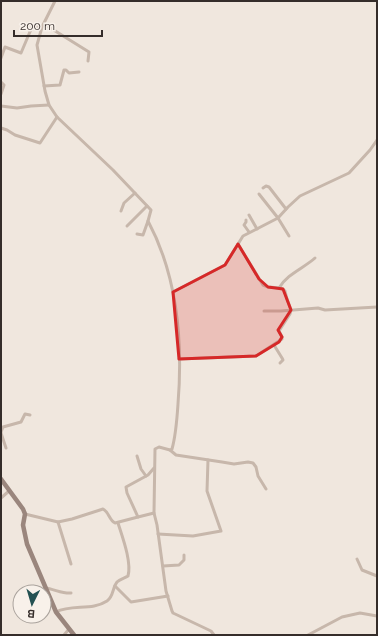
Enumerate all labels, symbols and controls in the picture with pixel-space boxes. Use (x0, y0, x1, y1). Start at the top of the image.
scale bar (14, 12, 102, 38)
text: 200 m (20, 19, 55, 33)
north arrow (12, 584, 52, 624)
text: B (26, 607, 35, 620)

